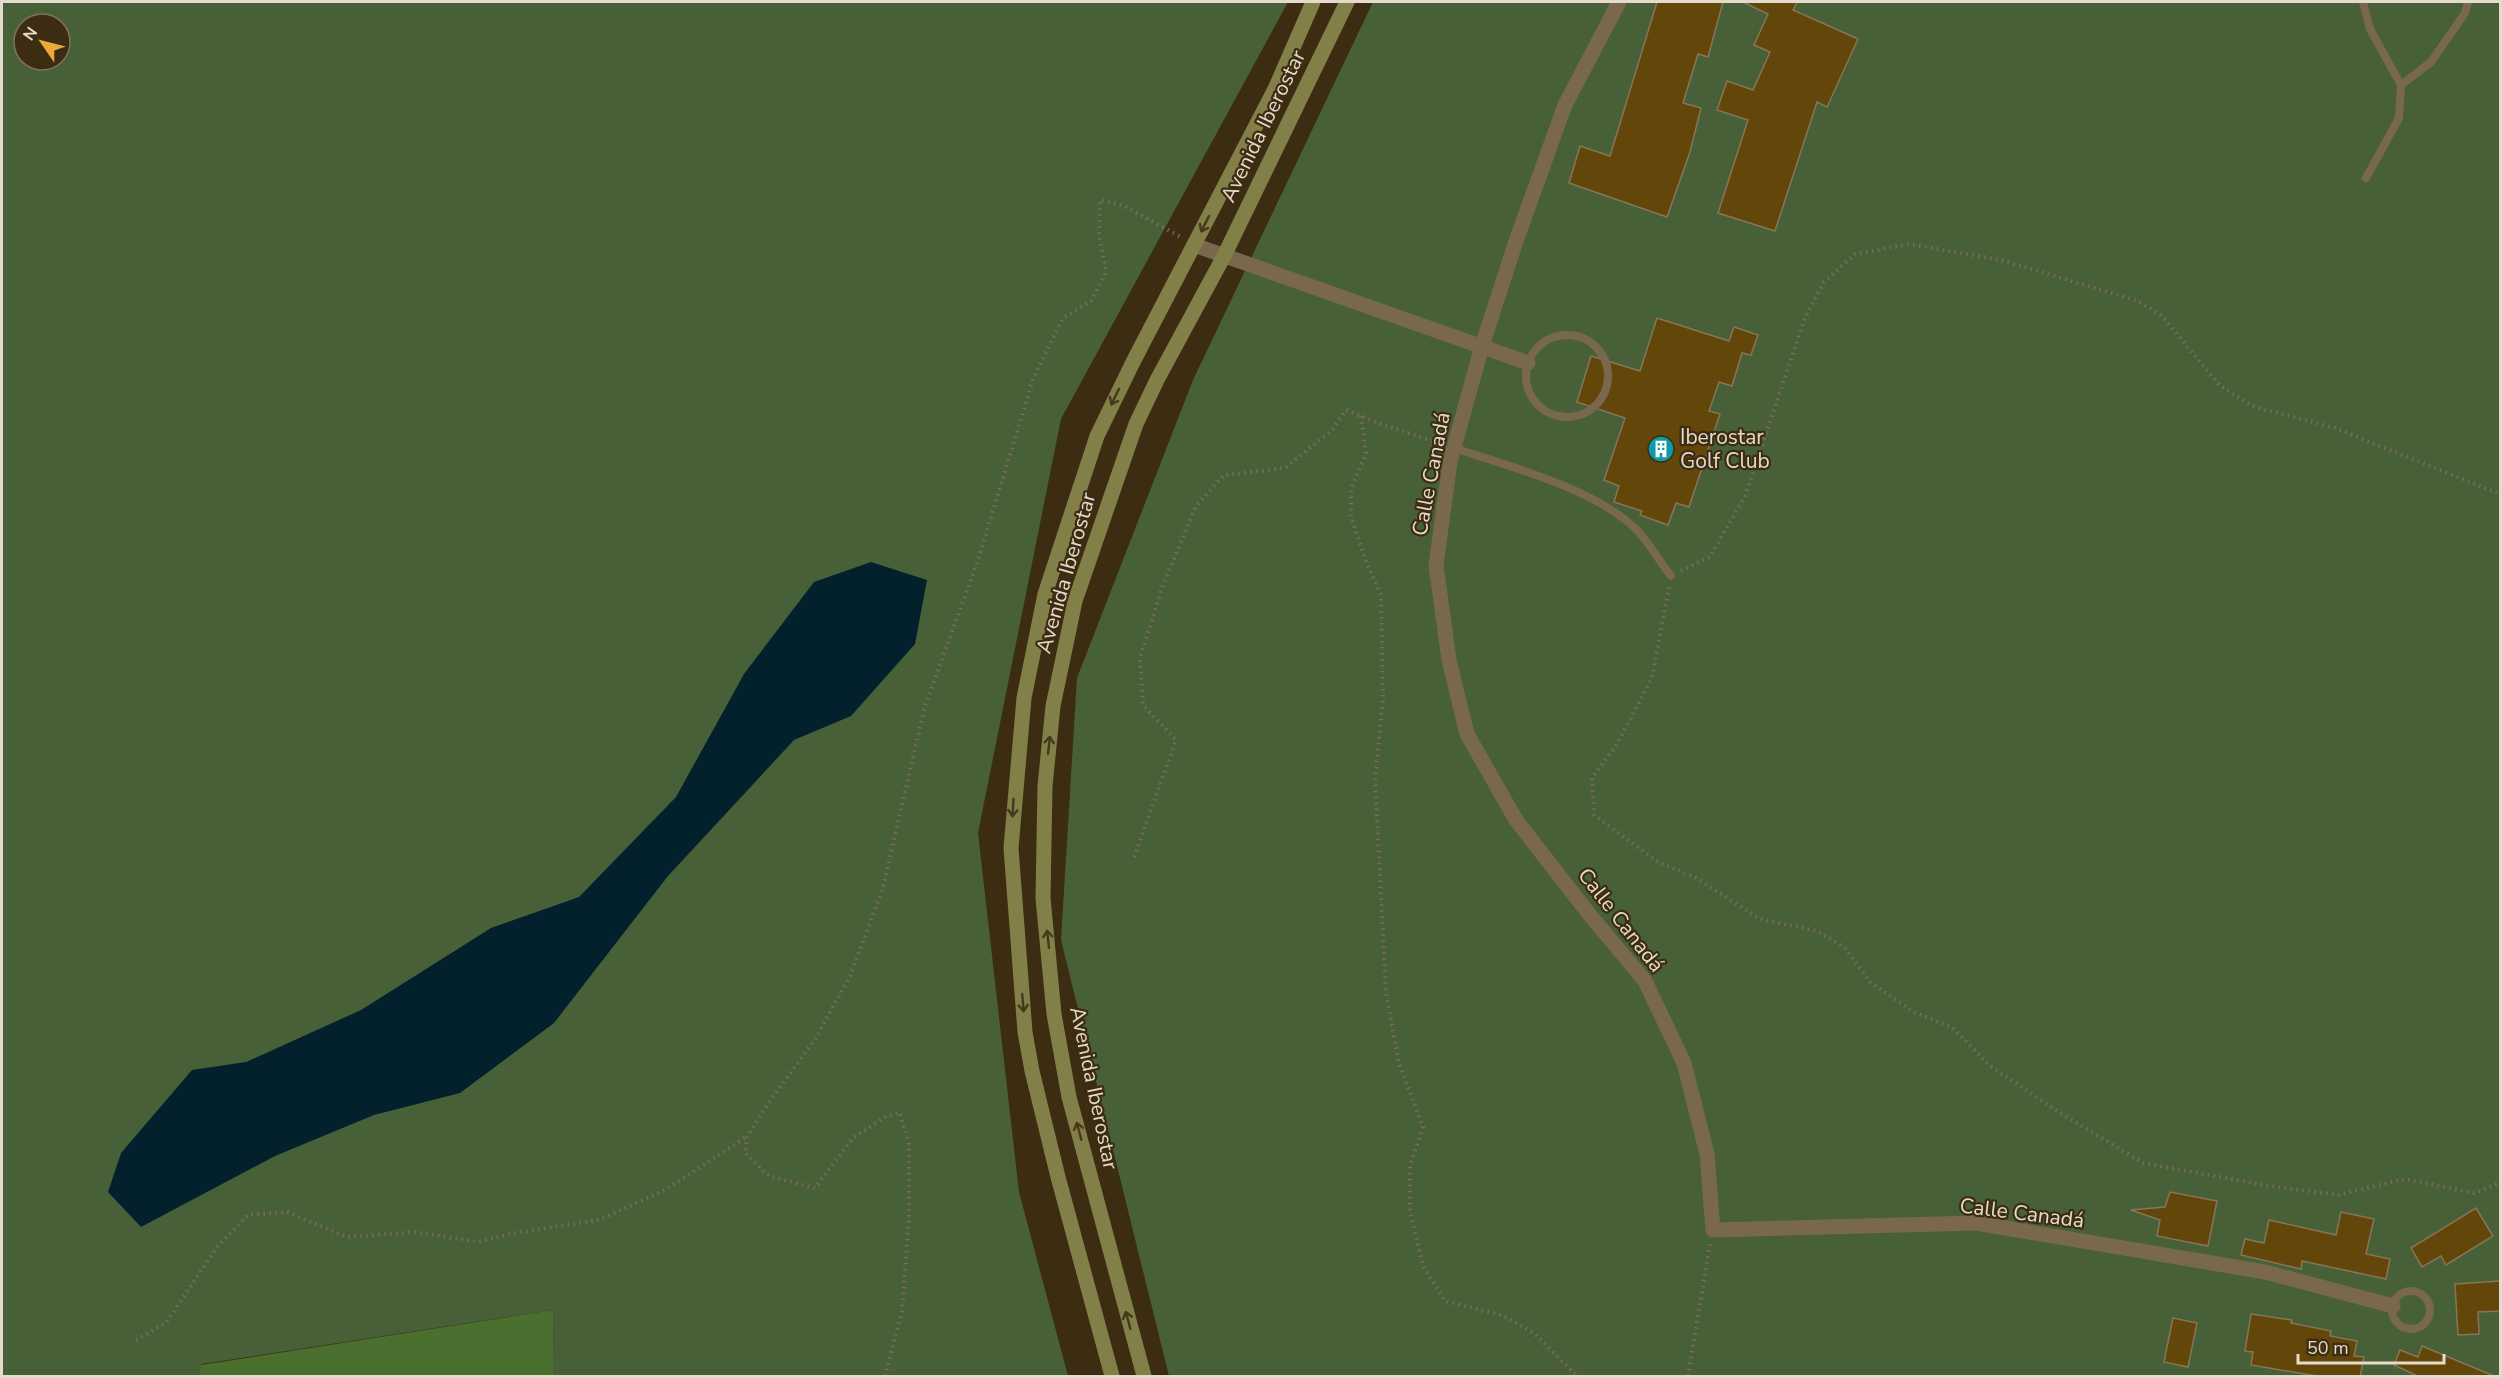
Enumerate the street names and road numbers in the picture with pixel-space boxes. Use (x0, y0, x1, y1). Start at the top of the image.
street label: Avenida Iberostar (1214, 45, 1312, 207)
street label: Calle Canadá (1405, 410, 1457, 538)
street label: Avenida Iberostar (1030, 489, 1102, 657)
street label: Calle Canadá (1571, 862, 1671, 978)
street label: Avenida Iberostar (1063, 1004, 1125, 1173)
street label: Calle Canadá (1958, 1191, 2086, 1235)

